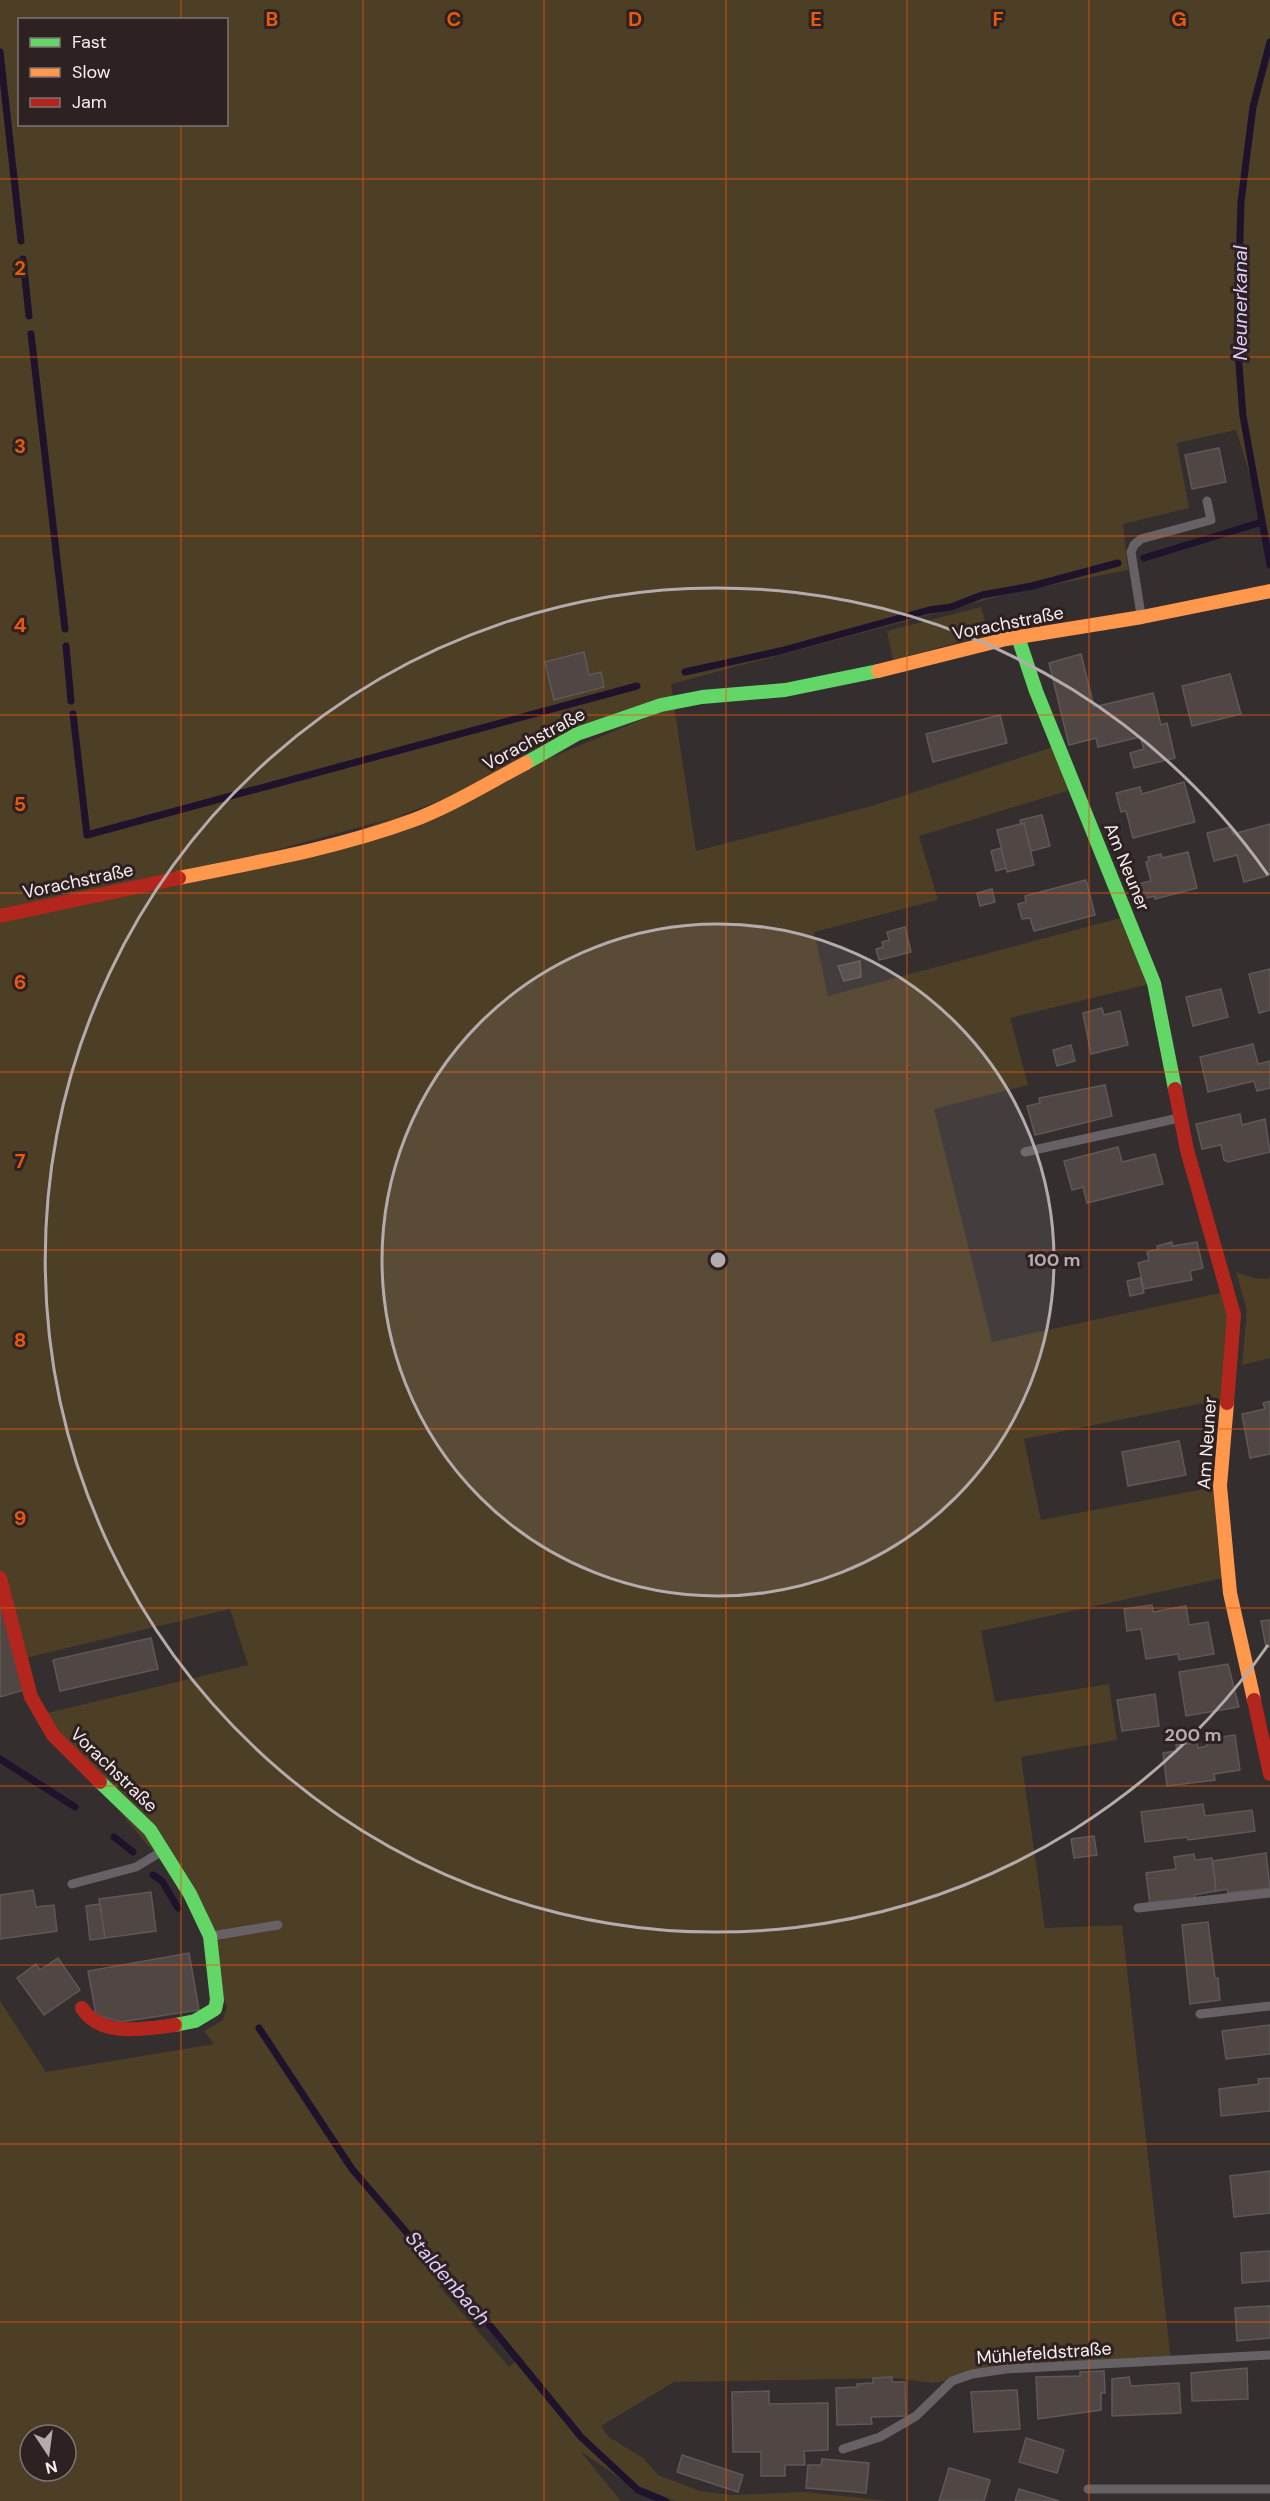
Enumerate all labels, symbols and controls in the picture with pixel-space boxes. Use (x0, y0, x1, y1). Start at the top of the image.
text: B (266, 6, 278, 32)
text: C (447, 6, 461, 32)
text: D (628, 6, 642, 32)
text: E (810, 6, 822, 32)
text: F (992, 6, 1004, 32)
text: G (1171, 6, 1187, 32)
legend (18, 18, 228, 126)
text: Fast (72, 30, 107, 54)
text: Slow (72, 60, 111, 84)
text: Jam (72, 90, 107, 114)
water label: Neunerkanal (1227, 245, 1253, 360)
text: 2 (14, 255, 26, 281)
text: 3 (14, 433, 26, 459)
street label: Vorachstraße (950, 600, 1066, 646)
text: 4 (14, 612, 27, 638)
street label: Vorachstraße (479, 702, 589, 776)
text: 5 (14, 791, 26, 817)
street label: Am Neuner (1098, 819, 1156, 915)
street label: Vorachstraße (20, 858, 136, 904)
text: 6 (14, 969, 26, 995)
text: 7 (15, 1148, 26, 1174)
text: 100 m (1027, 1248, 1081, 1272)
centre of rings (708, 1250, 728, 1270)
text: 8 (14, 1327, 26, 1353)
street label: Am Neuner (1192, 1395, 1222, 1490)
text: 9 (14, 1505, 26, 1531)
street label: Vorachstraße (65, 1722, 163, 1818)
text: 200 m (1165, 1723, 1221, 1747)
water label: Staldenbach (400, 2225, 496, 2331)
street label: Mühlefeldstraße (976, 2336, 1112, 2370)
north arrow (18, 2423, 78, 2483)
text: N (43, 2456, 59, 2479)

